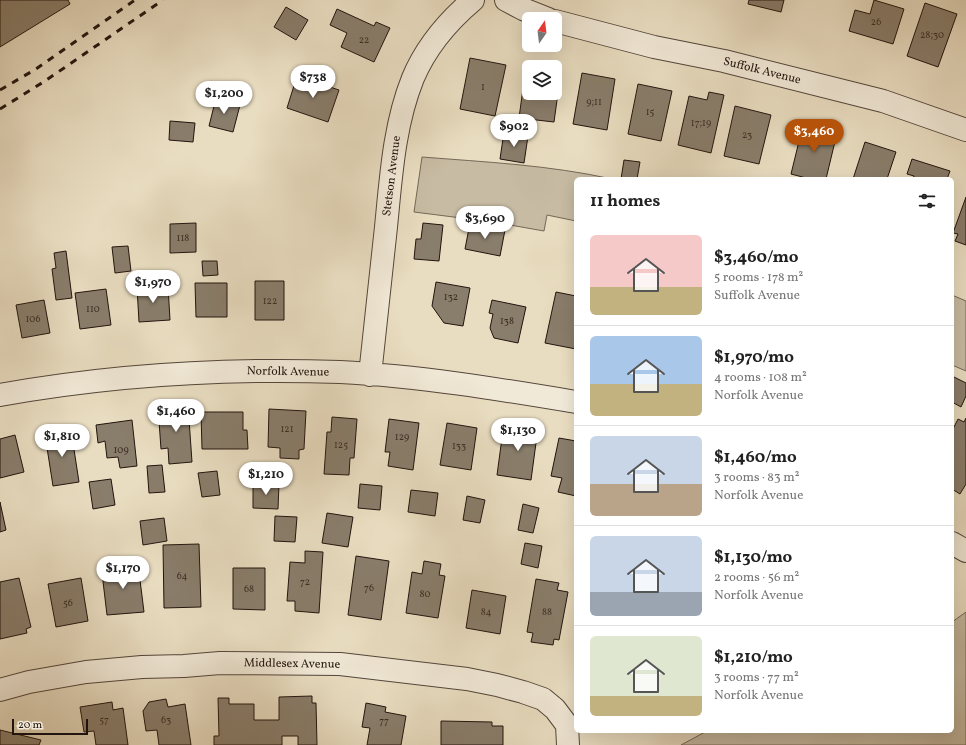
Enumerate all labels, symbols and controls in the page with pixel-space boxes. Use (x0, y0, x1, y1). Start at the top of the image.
north arrow (522, 12, 562, 52)
map controls (522, 12, 562, 100)
house number: 26 (871, 15, 881, 29)
house number: 28;30 (920, 28, 944, 42)
house number: 22 (359, 33, 369, 47)
street label: Suffolk Avenue (722, 54, 803, 88)
button: layers (522, 60, 562, 100)
pin: $738 (289, 65, 337, 99)
text: $738 (300, 69, 327, 87)
house number: 1 (481, 80, 485, 94)
pin: $1,200 (191, 81, 257, 115)
text: $1,200 (204, 85, 244, 103)
house number: 9;11 (586, 95, 602, 109)
house number: 15 (646, 105, 655, 119)
pin: $902 (490, 114, 538, 148)
house number: 17;19 (691, 116, 711, 130)
text: $902 (499, 118, 529, 136)
pin: $3,460 (781, 119, 847, 153)
text: $3,460 (794, 123, 834, 141)
house number: 23 (742, 128, 752, 142)
street label: Stetson Avenue (379, 135, 405, 217)
text: 11 homes (590, 190, 660, 213)
icon: filters (916, 190, 938, 212)
pin: $3,690 (452, 206, 518, 240)
text: $3,690 (465, 210, 505, 228)
house number: 118 (177, 231, 189, 245)
text: $3,460/mo (714, 246, 799, 269)
icon: home (622, 251, 670, 299)
text: 5 rooms · 178 m² (714, 269, 803, 287)
pin: $1,970 (120, 270, 186, 304)
text: $1,970 (134, 274, 172, 292)
text: Suffolk Avenue (714, 287, 800, 305)
house number: 132 (444, 290, 458, 304)
house number: 122 (263, 294, 277, 308)
house number: 110 (86, 302, 100, 316)
house number: 106 (25, 312, 41, 326)
house number: 138 (500, 314, 514, 328)
text: $1,970/mo (714, 346, 794, 369)
icon: home (622, 352, 670, 400)
street label: Norfolk Avenue (247, 363, 330, 381)
text: 4 rooms · 108 m² (714, 369, 807, 387)
text: Norfolk Avenue (714, 387, 803, 405)
pin: $1,460 (143, 399, 209, 433)
text: $1,460 (156, 403, 196, 421)
pin: $1,130 (485, 418, 551, 452)
house number: 121 (280, 422, 294, 436)
text: $1,130 (500, 422, 536, 440)
pin: $1,810 (29, 424, 95, 458)
text: $1,810 (44, 428, 80, 446)
house number: 129 (395, 430, 409, 444)
house number: 125 (334, 438, 348, 452)
house number: 133 (452, 439, 466, 453)
house number: 109 (113, 443, 129, 457)
text: $1,460/mo (714, 446, 797, 469)
icon: home (622, 452, 670, 500)
pin: $1,210 (233, 462, 299, 496)
text: $1,210 (248, 466, 284, 484)
text: 3 rooms · 83 m² (714, 469, 800, 487)
text: Norfolk Avenue (714, 487, 803, 505)
text: $1,130/mo (714, 546, 792, 569)
icon: home (622, 552, 670, 600)
pin: $1,170 (90, 556, 156, 590)
text: $1,170 (105, 560, 141, 578)
house number: 64 (177, 569, 187, 583)
text: 2 rooms · 56 m² (714, 569, 799, 587)
house number: 72 (300, 575, 310, 589)
house number: 76 (364, 581, 374, 595)
house number: 68 (244, 582, 254, 596)
house number: 80 (419, 587, 431, 601)
text: Norfolk Avenue (714, 587, 803, 605)
house number: 56 (63, 596, 73, 610)
house number: 84 (481, 605, 491, 619)
house number: 88 (542, 605, 552, 619)
text: $1,210/mo (714, 646, 793, 669)
icon: home (622, 652, 670, 700)
street label: Middlesex Avenue (244, 655, 341, 673)
text: 3 rooms · 77 m² (714, 669, 799, 687)
text: Norfolk Avenue (714, 687, 803, 705)
house number: 57 (99, 713, 109, 727)
house number: 63 (161, 713, 171, 727)
house number: 77 (379, 714, 389, 728)
scale bar (12, 717, 88, 736)
text: 20 m (18, 718, 42, 733)

